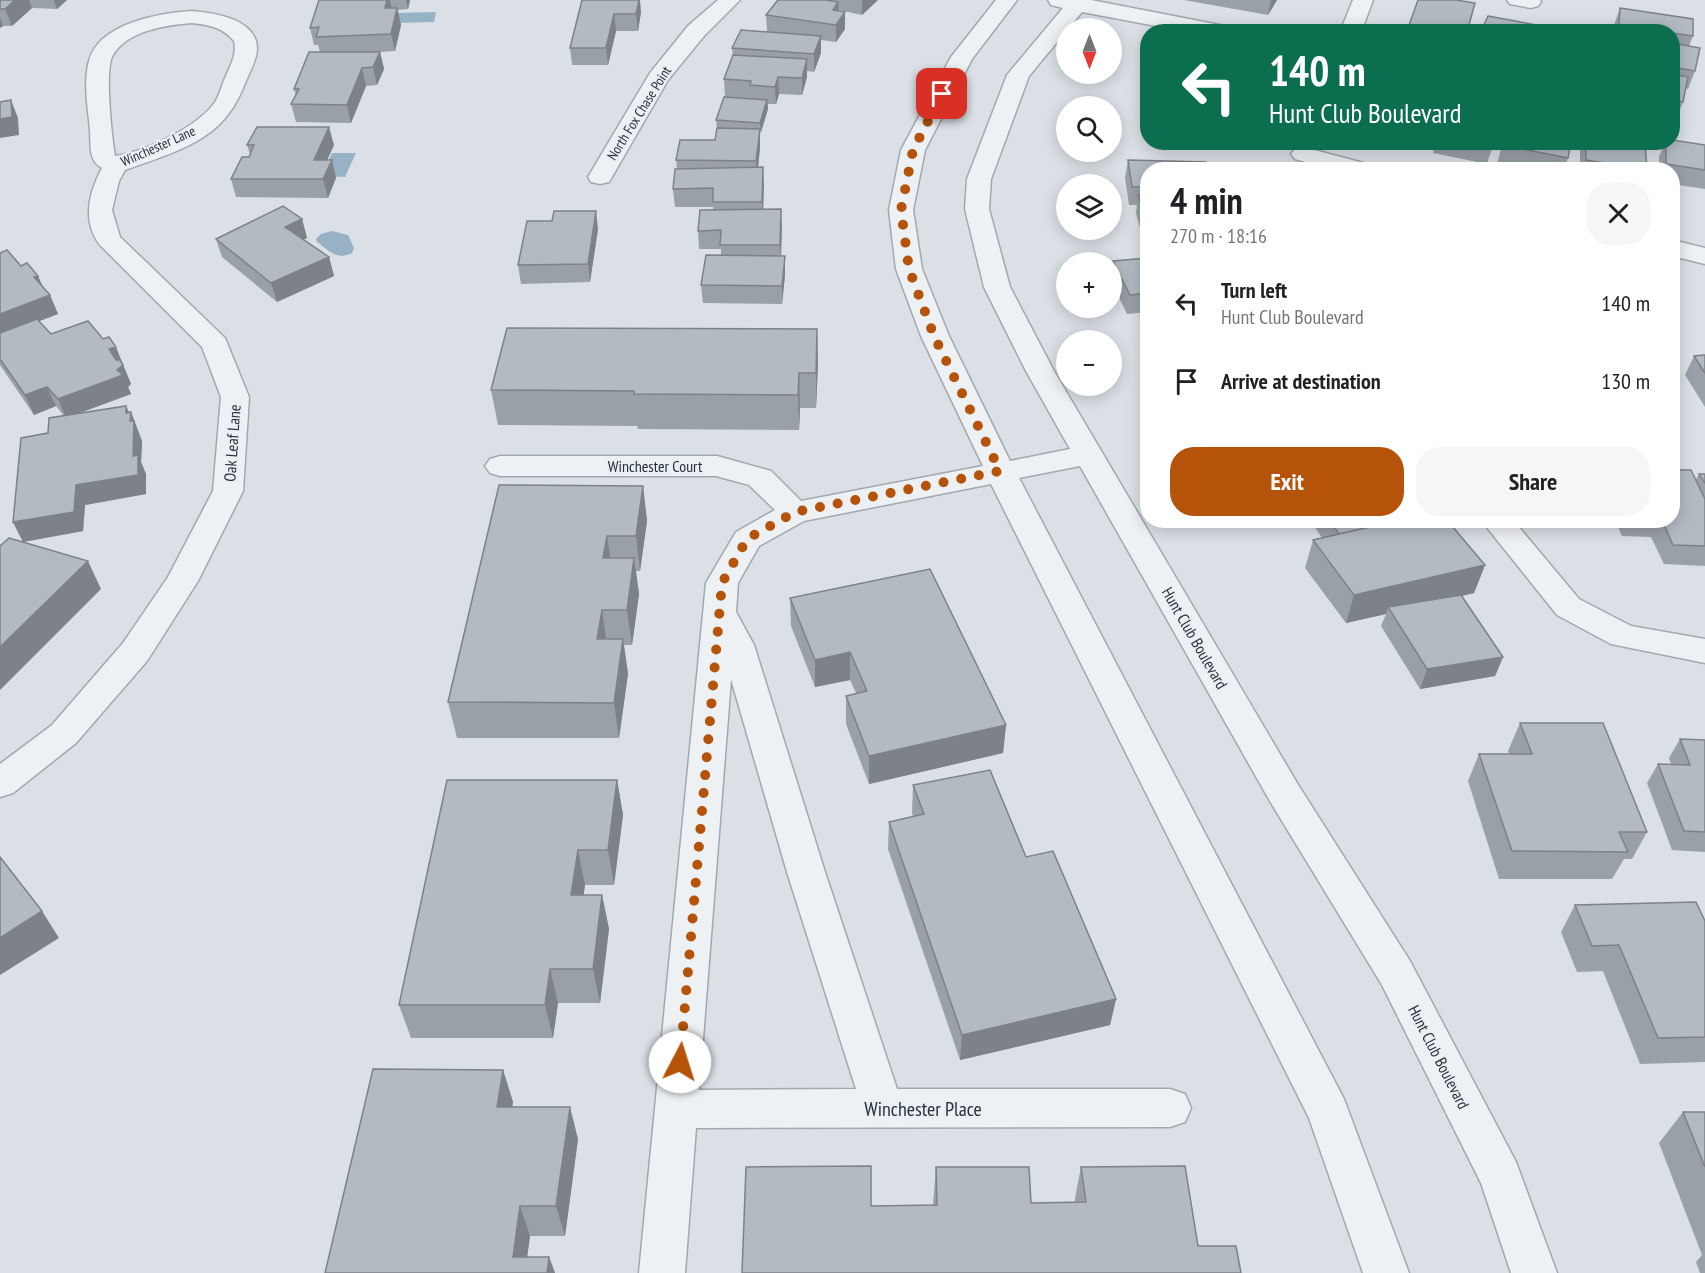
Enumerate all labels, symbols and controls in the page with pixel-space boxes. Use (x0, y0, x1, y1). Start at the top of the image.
north arrow (1056, 18, 1122, 84)
map controls (1056, 18, 1122, 396)
text: 140 m (1269, 43, 1366, 98)
icon: left (1170, 48, 1248, 126)
street label: North Fox Chase Point (603, 63, 675, 163)
pin (916, 68, 967, 119)
icon: arrive (925, 77, 958, 110)
button: search (1056, 96, 1122, 162)
text: Hunt Club Boulevard (1269, 96, 1461, 130)
street label: Winchester Lane (118, 121, 198, 170)
button: layers (1056, 174, 1122, 240)
text: 4 min (1170, 177, 1243, 224)
button: close (1587, 182, 1650, 245)
text: 270 m · 18:16 (1170, 223, 1267, 249)
button: + (1056, 252, 1122, 318)
text: Turn left (1221, 276, 1287, 304)
icon: left (1170, 287, 1203, 320)
text: 140 m (1601, 289, 1650, 317)
text: Hunt Club Boulevard (1221, 304, 1364, 330)
button: − (1056, 330, 1122, 396)
icon: arrive (1170, 365, 1203, 398)
text: Arrive at destination (1221, 367, 1381, 395)
text: 130 m (1601, 367, 1650, 395)
street label: Oak Leaf Lane (219, 404, 245, 482)
button: Exit (1170, 447, 1404, 516)
button: Share (1416, 447, 1650, 516)
street label: Winchester Court (608, 456, 703, 476)
street label: Hunt Club Boulevard (1158, 584, 1232, 692)
street label: Hunt Club Boulevard (1404, 1002, 1474, 1112)
position arrow (648, 1030, 712, 1094)
street label: Winchester Place (864, 1096, 982, 1122)

